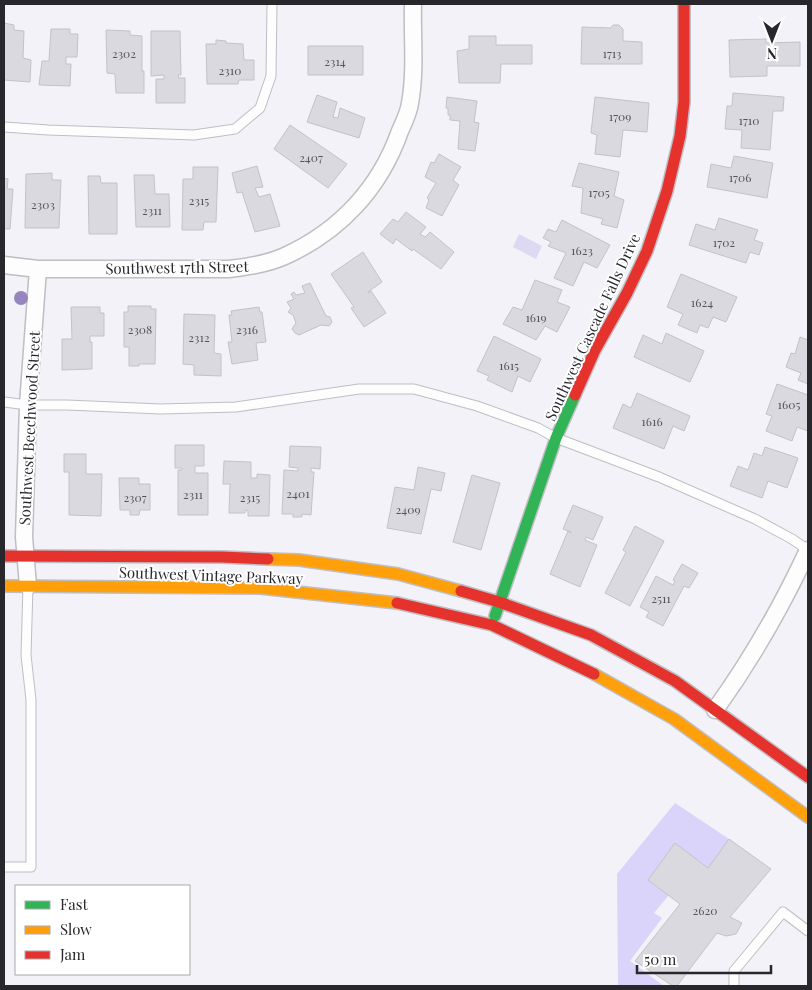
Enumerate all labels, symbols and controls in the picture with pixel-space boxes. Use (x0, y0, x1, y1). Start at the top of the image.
north arrow (747, 15, 797, 65)
text: N (767, 44, 777, 63)
house number: 2302 (112, 45, 136, 61)
house number: 1713 (603, 45, 621, 61)
house number: 2314 (324, 53, 346, 69)
house number: 2310 (219, 62, 241, 78)
house number: 1709 (609, 108, 631, 124)
house number: 1710 (739, 112, 759, 128)
house number: 2407 (299, 149, 323, 165)
house number: 1706 (729, 169, 751, 185)
house number: 1705 (588, 184, 610, 200)
house number: 2315 (189, 192, 209, 208)
house number: 2303 (31, 196, 55, 212)
house number: 2311 (142, 202, 163, 218)
street label: Southwest Cascade Falls Drive (540, 230, 644, 424)
house number: 1702 (713, 234, 735, 250)
house number: 1623 (571, 242, 593, 258)
street label: Southwest 17th Street (105, 256, 250, 278)
house number: 1624 (691, 294, 713, 310)
house number: 1619 (525, 309, 547, 325)
house number: 2308 (128, 321, 152, 337)
house number: 2316 (236, 321, 258, 337)
house number: 2312 (188, 329, 210, 345)
street label: Southwest Beechwood Street (14, 330, 44, 526)
house number: 1615 (499, 357, 519, 373)
house number: 1605 (778, 396, 800, 412)
house number: 1616 (641, 413, 663, 429)
house number: 2401 (286, 485, 310, 501)
house number: 2311 (183, 486, 204, 502)
house number: 2307 (123, 489, 147, 505)
house number: 2315 (240, 489, 260, 505)
house number: 2409 (396, 501, 420, 517)
street label: Southwest Vintage Parkway (118, 562, 304, 588)
house number: 2511 (651, 590, 671, 606)
legend (15, 885, 190, 975)
text: Fast (60, 894, 89, 914)
house number: 2620 (693, 902, 717, 918)
text: Slow (60, 919, 92, 939)
scale bar (637, 942, 771, 974)
text: Jam (59, 944, 86, 964)
text: 50 m (644, 949, 677, 969)

